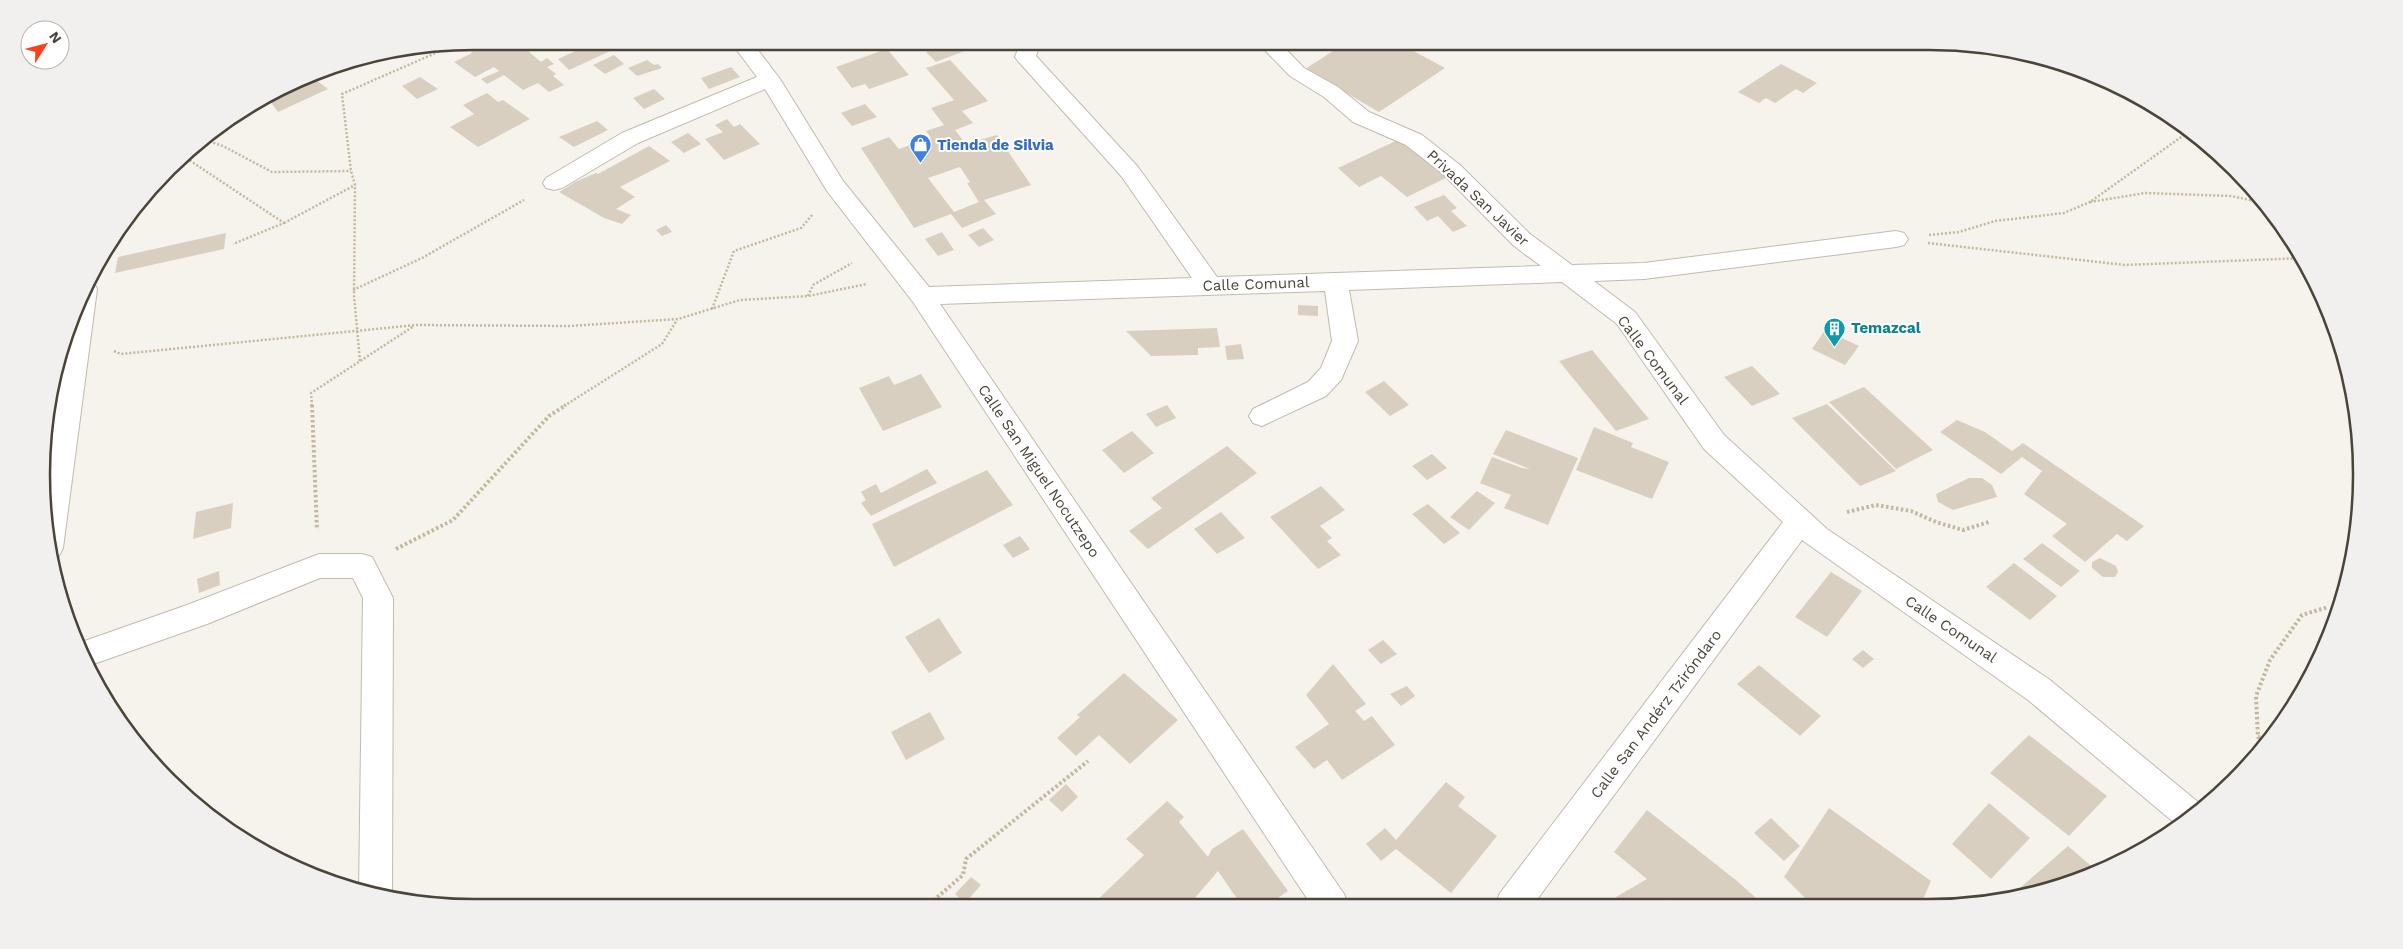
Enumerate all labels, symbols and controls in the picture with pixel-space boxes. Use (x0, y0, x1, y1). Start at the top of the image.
north arrow (20, 20, 70, 70)
text: N (46, 28, 65, 46)
shop icon: Tienda de Silvia (909, 133, 933, 164)
place label: Tienda de Silvia (937, 136, 1054, 154)
street label: Privada San Javier (1423, 146, 1533, 250)
street label: Calle Comunal (1202, 273, 1310, 295)
street label: Calle Comunal (1614, 312, 1693, 408)
building icon: Temazcal (1823, 316, 1847, 347)
place label: Temazcal (1851, 319, 1921, 337)
street label: Calle San Miguel Nocutzepo (974, 381, 1104, 561)
street label: Calle Comunal (1902, 592, 2001, 667)
street label: Calle San Andérz Tziróndaro (1587, 626, 1725, 802)

